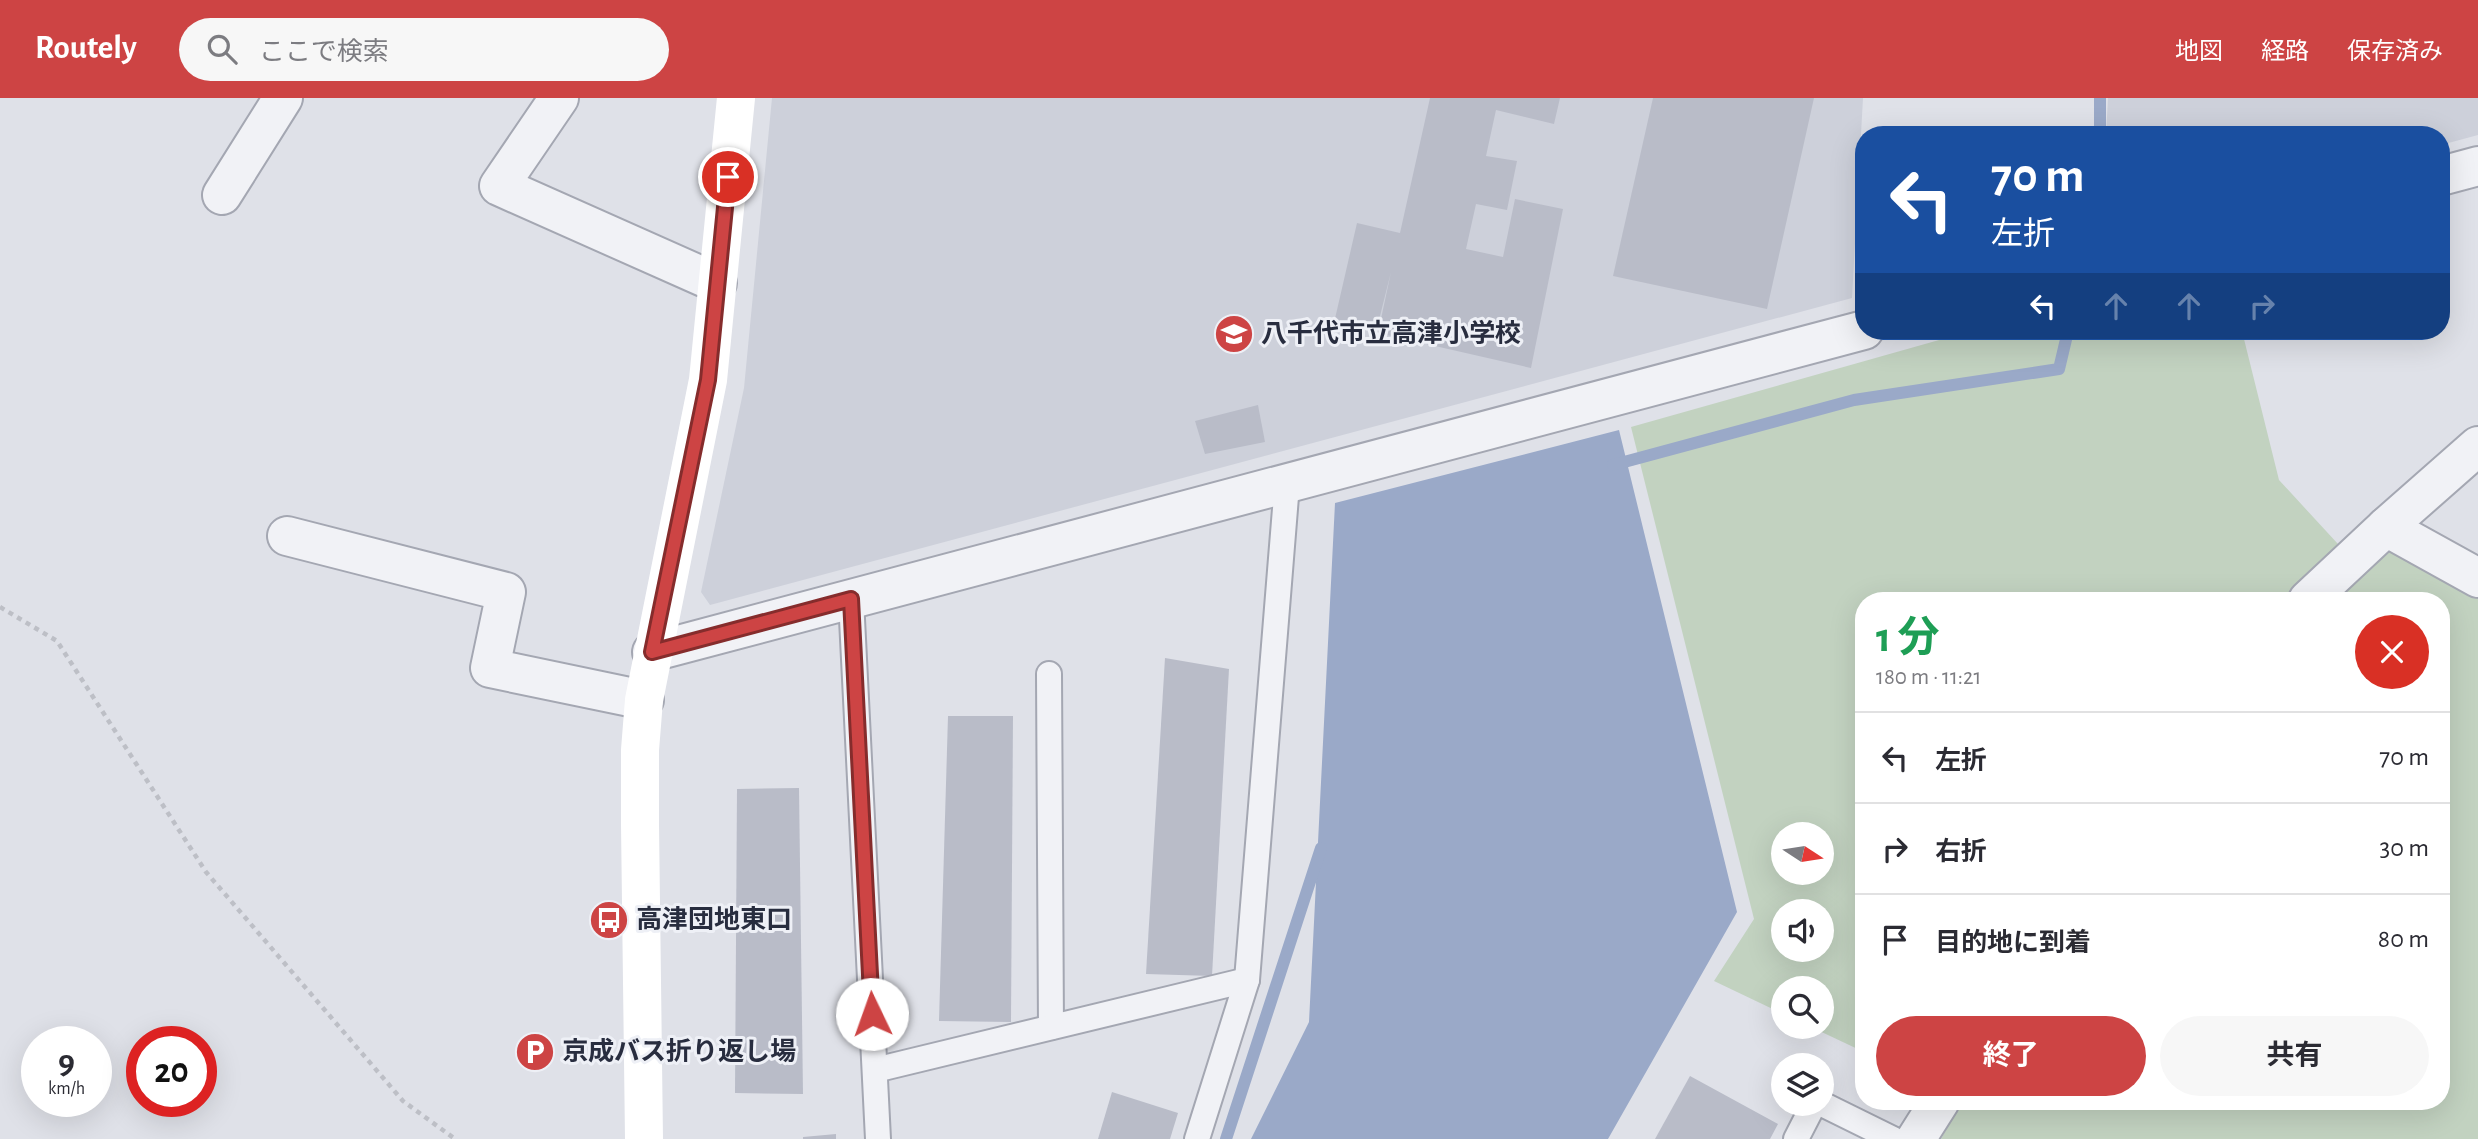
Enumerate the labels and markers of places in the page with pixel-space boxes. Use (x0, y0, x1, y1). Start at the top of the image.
pin (698, 147, 758, 207)
school or university icon: 八千代市立高津小学校 (1213, 313, 1255, 355)
place label: 八千代市立高津小学校 (1261, 319, 1521, 347)
bus stop icon: 高津団地東口 (588, 899, 630, 941)
place label: 高津団地東口 (636, 905, 792, 933)
parking icon: 京成バス折り返し場 (514, 1031, 556, 1073)
place label: 京成バス折り返し場 (562, 1037, 796, 1065)

